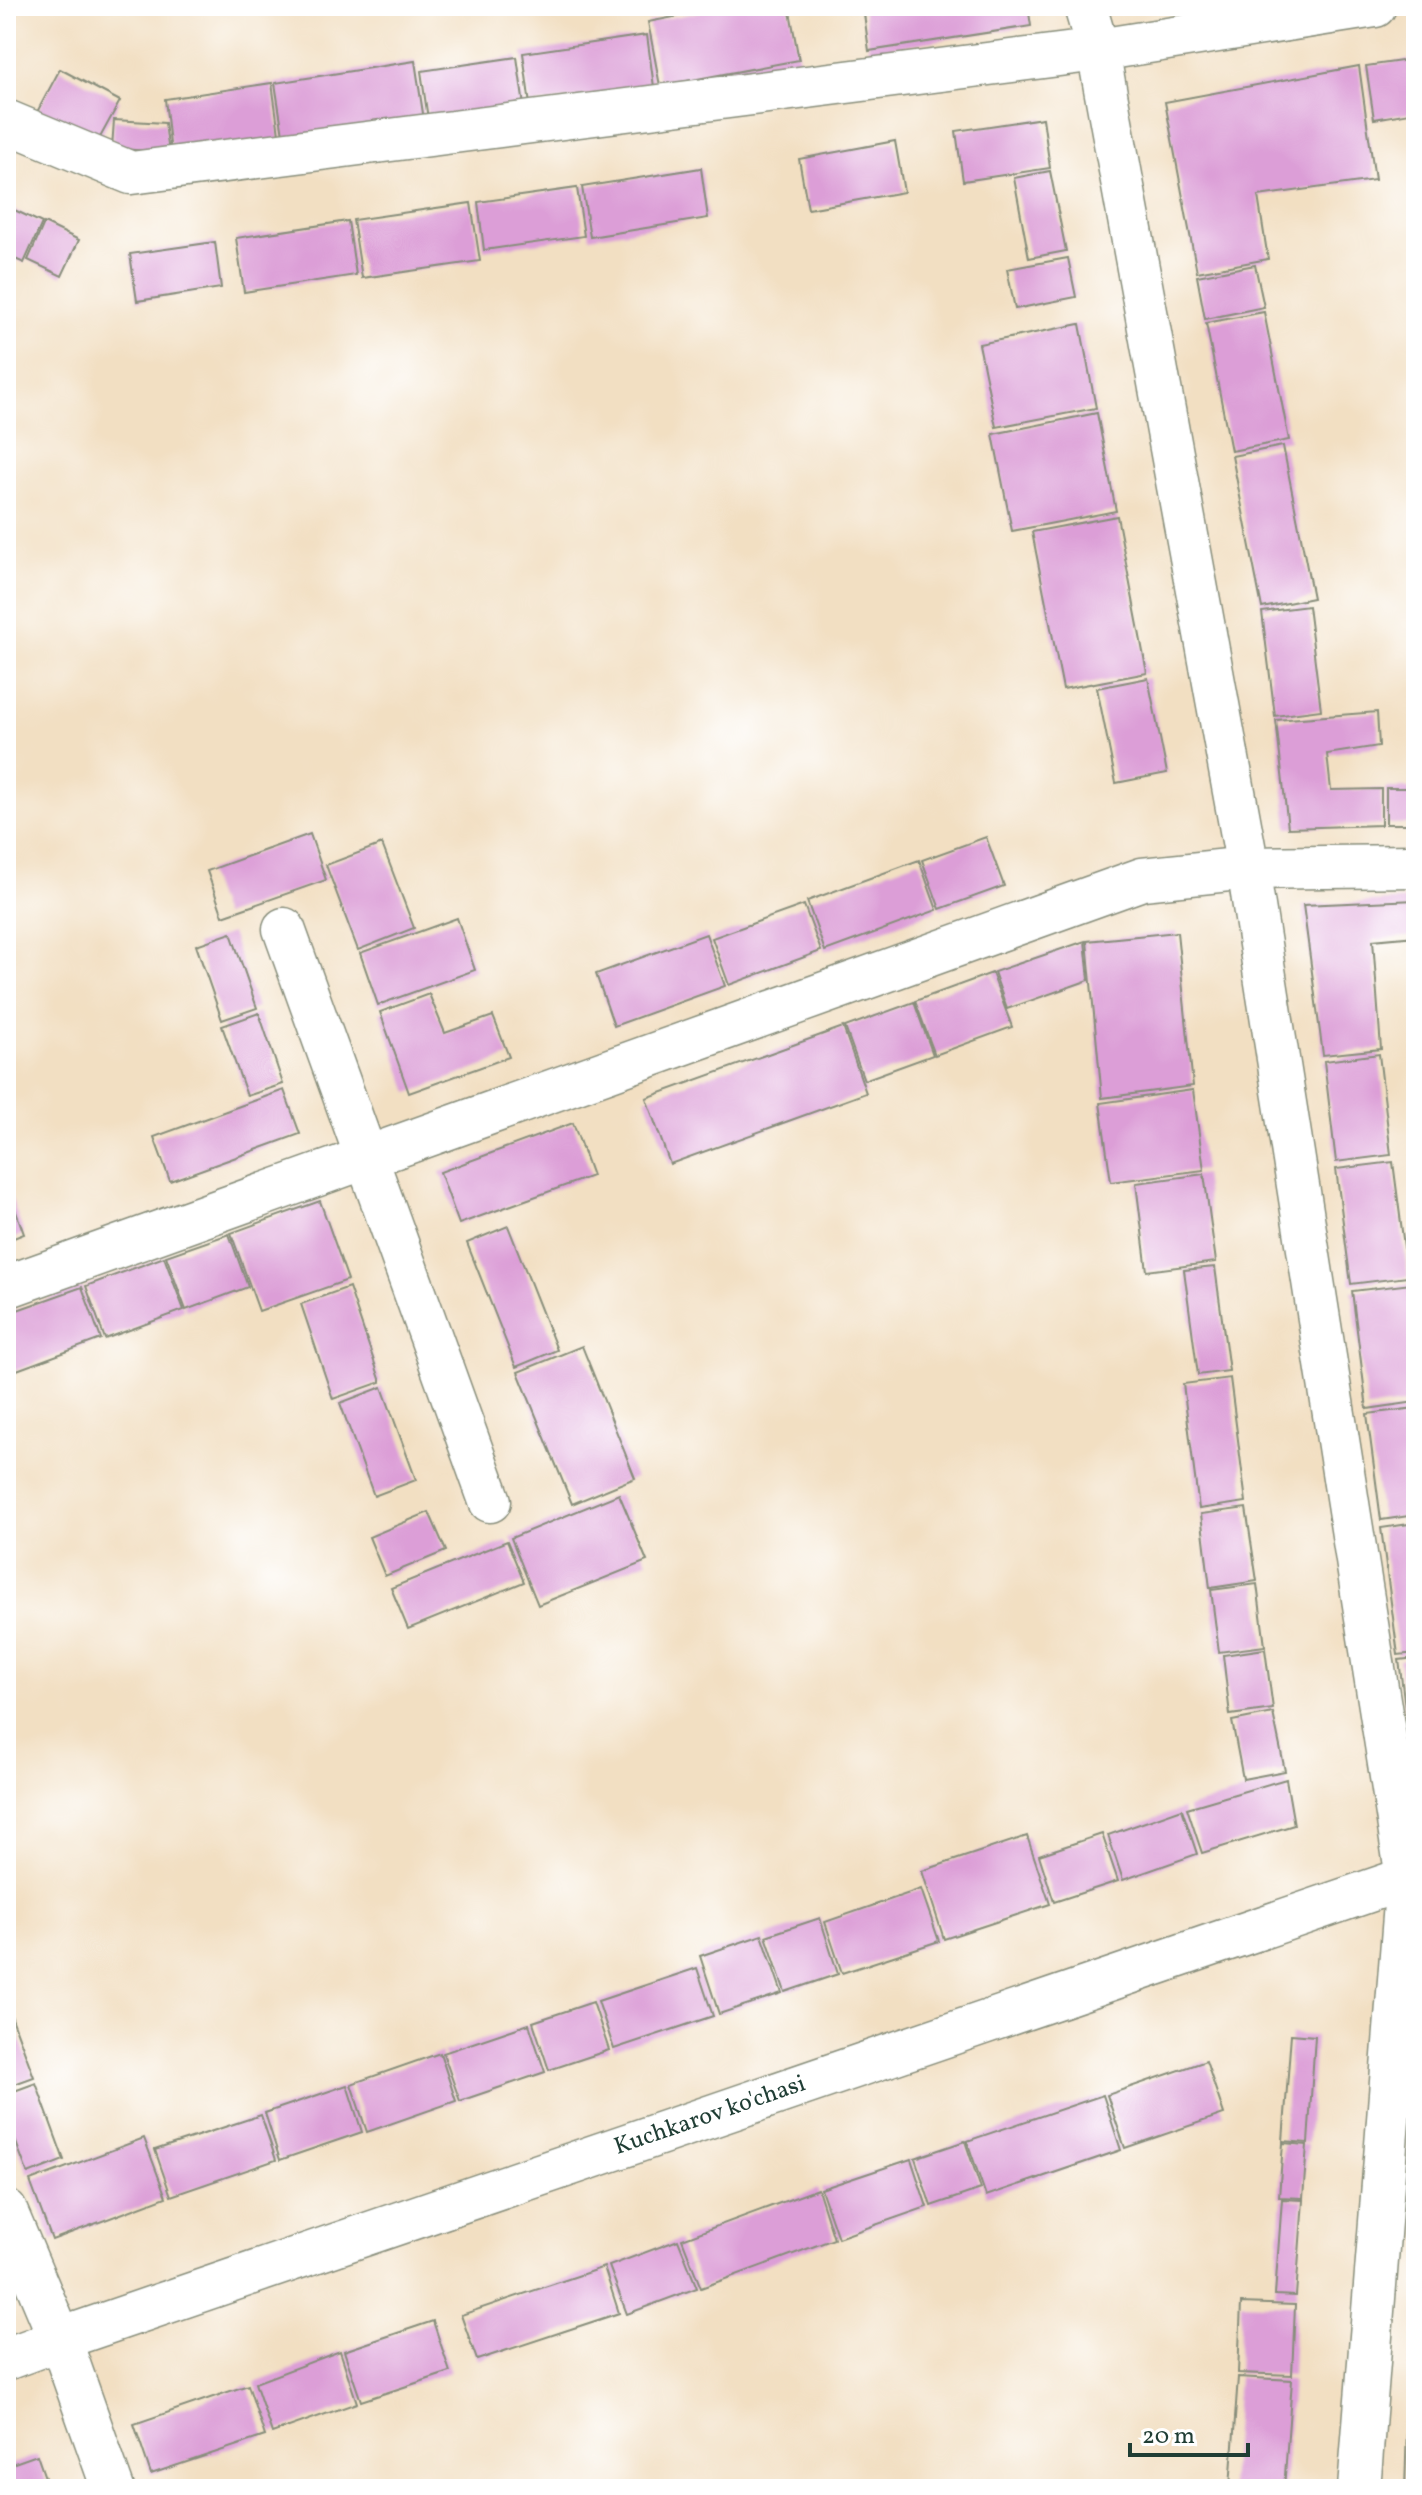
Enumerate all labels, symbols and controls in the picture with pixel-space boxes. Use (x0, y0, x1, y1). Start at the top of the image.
street label: Kuchkarov ko'chasi (610, 2067, 810, 2165)
scale bar (1130, 2407, 1248, 2457)
text: 20 m (1142, 2420, 1195, 2454)

